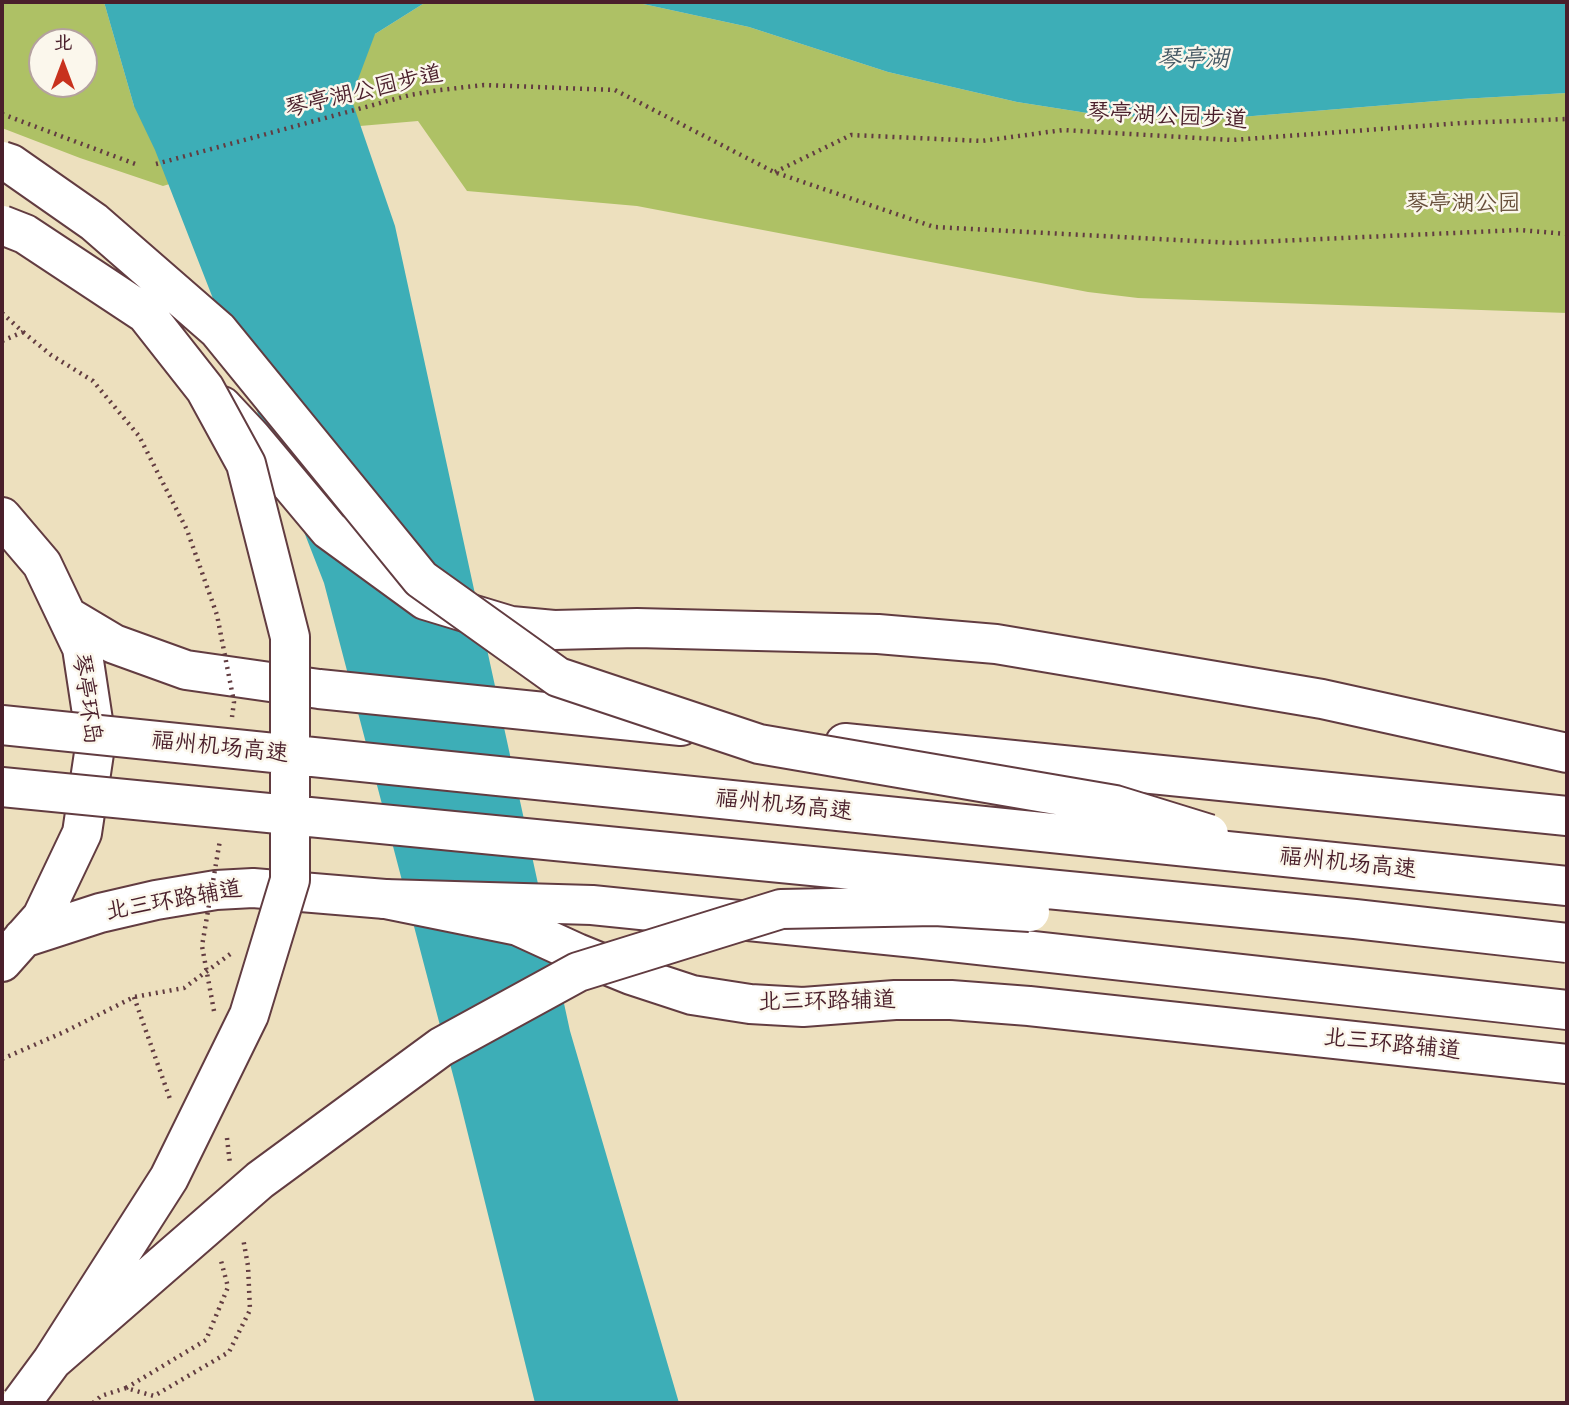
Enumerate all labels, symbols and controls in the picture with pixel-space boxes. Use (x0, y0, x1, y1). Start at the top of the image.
north arrow (28, 28, 98, 98)
text: 北 (53, 32, 73, 55)
water label: 琴亭湖 (1157, 46, 1229, 74)
street label: 琴亭湖公园步道 (282, 60, 446, 124)
street label: 琴亭湖公园步道 (1086, 99, 1248, 135)
park label: 琴亭湖公园 (1406, 190, 1520, 218)
street label: 琴亭环岛 (66, 652, 106, 746)
street label: 福州机场高速 (150, 727, 290, 769)
street label: 福州机场高速 (714, 785, 854, 827)
street label: 福州机场高速 (1278, 843, 1418, 885)
street label: 北三环路辅道 (104, 875, 244, 927)
street label: 北三环路辅道 (758, 987, 896, 1017)
street label: 北三环路辅道 (1322, 1024, 1462, 1066)

